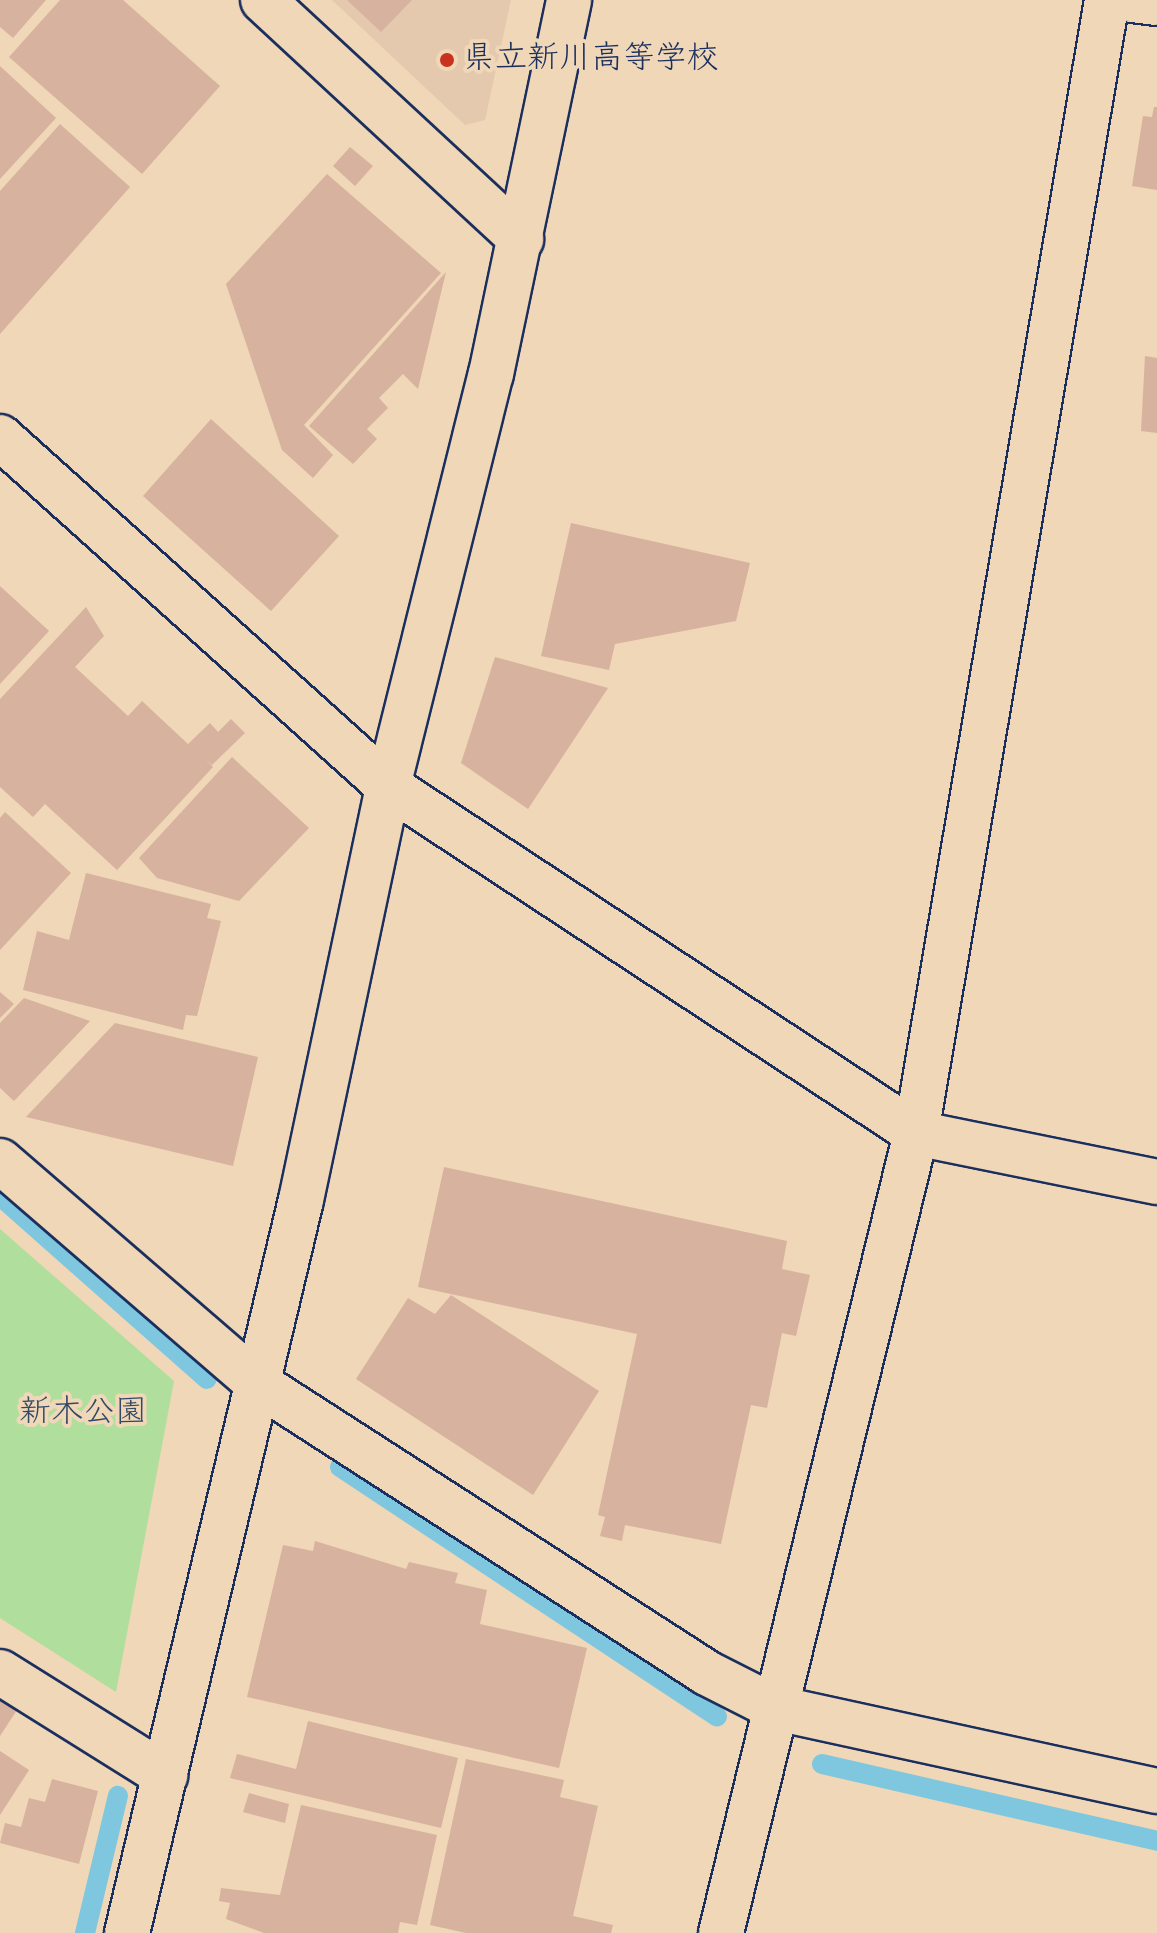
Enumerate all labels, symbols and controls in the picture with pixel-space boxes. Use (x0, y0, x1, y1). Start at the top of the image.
place label: 県立新川高等学校 (463, 41, 719, 79)
marker: 県立新川高等学校 (438, 51, 456, 69)
park label: 新木公園 (19, 1395, 147, 1433)

